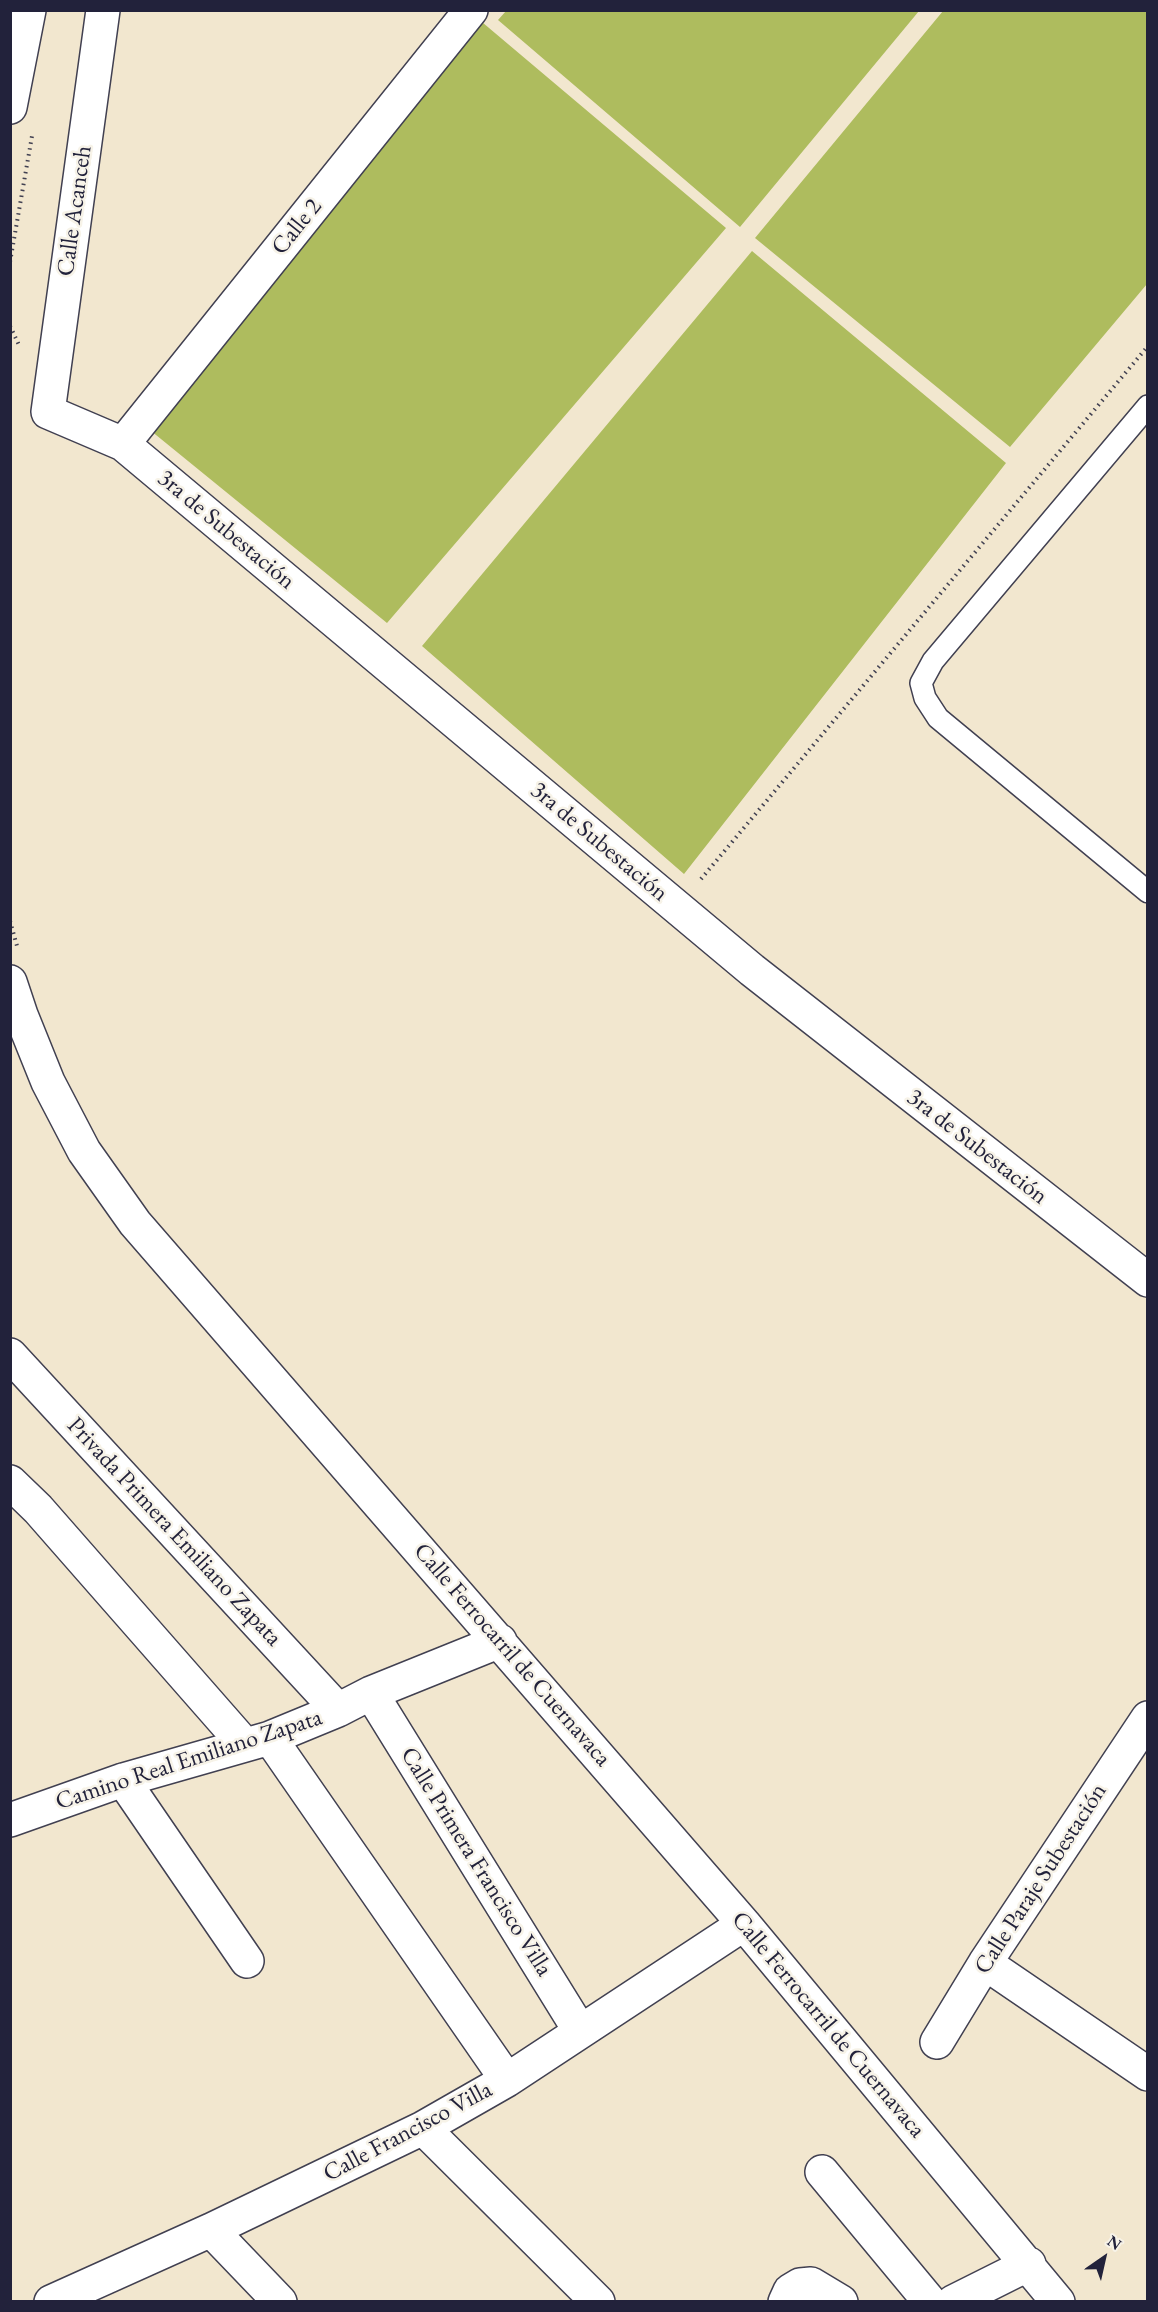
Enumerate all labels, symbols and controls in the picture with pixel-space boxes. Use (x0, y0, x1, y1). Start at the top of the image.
street label: Calle Acanceh (52, 144, 98, 278)
street label: Calle 2 (266, 193, 328, 261)
street label: 3ra de Subestación (151, 464, 301, 596)
street label: 3ra de Subestación (524, 776, 674, 908)
street label: 3ra de Subestación (901, 1083, 1053, 1211)
street label: Privada Primera Emiliano Zapata (60, 1412, 288, 1652)
street label: Calle Ferrocarril de Cuernavaca (407, 1537, 617, 1773)
street label: Camino Real Emiliano Zapata (52, 1703, 326, 1817)
street label: Calle Primera Francisco Villa (394, 1742, 558, 1982)
street label: Calle Paraje Subestación (969, 1778, 1113, 1980)
street label: Calle Ferrocarril de Cuernavaca (725, 1906, 931, 2144)
street label: Calle Francisco Villa (319, 2075, 497, 2189)
north arrow (1074, 2228, 1134, 2288)
text: N (1103, 2230, 1126, 2255)

